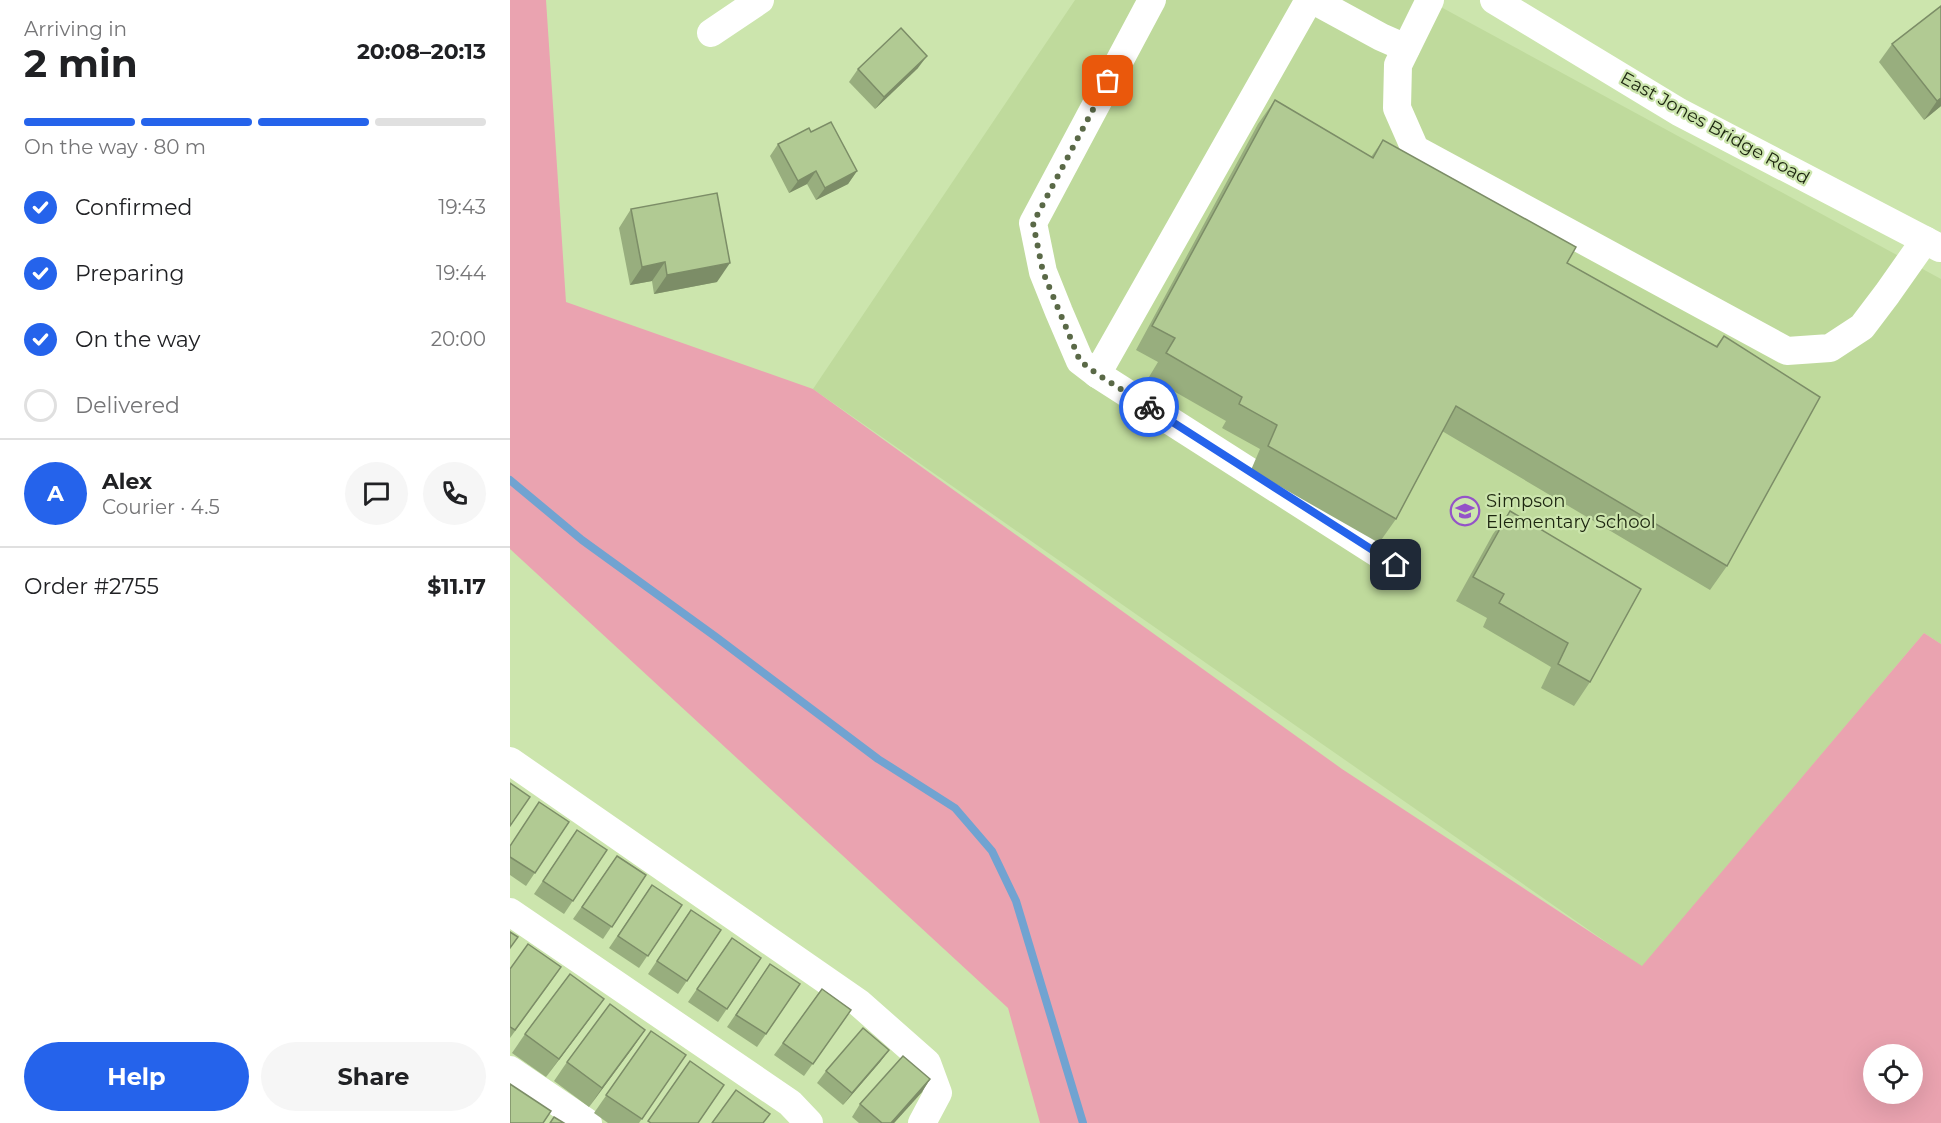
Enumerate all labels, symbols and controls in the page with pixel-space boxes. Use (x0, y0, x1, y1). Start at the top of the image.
text: Arriving in (24, 17, 127, 41)
text: 20:08–20:13 (357, 38, 486, 65)
text: 2 min (24, 39, 138, 87)
pin (1082, 55, 1133, 106)
icon: bag (1091, 64, 1124, 97)
street label: East Jones Bridge Road (1617, 67, 1813, 189)
text: On the way · 80 m (24, 135, 206, 159)
icon: check (24, 191, 57, 224)
text: Confirmed (75, 194, 192, 221)
text: 19:43 (438, 195, 486, 219)
icon: check (24, 257, 57, 290)
text: Preparing (75, 260, 184, 287)
text: 19:44 (436, 261, 486, 285)
icon: check (24, 323, 57, 356)
text: On the way (75, 326, 200, 353)
text: 20:00 (431, 327, 486, 351)
courier (1119, 377, 1179, 437)
icon: bike (1133, 391, 1166, 424)
text: Delivered (75, 392, 180, 419)
button: chat (345, 462, 408, 525)
button: phone (423, 462, 486, 525)
text: Alex (102, 468, 152, 495)
text: A (47, 480, 64, 507)
place label: Simpson Elementary School (1486, 490, 1656, 533)
text: Courier · 4.5 (102, 495, 220, 519)
school or university icon: Simpson Elementary School (1449, 495, 1481, 527)
pin (1370, 539, 1421, 590)
icon: home (1379, 548, 1412, 581)
text: Order #2755 (24, 573, 159, 600)
text: $11.17 (427, 573, 486, 600)
button: Help (24, 1042, 249, 1111)
button: Share (261, 1042, 486, 1111)
map controls (1863, 1044, 1923, 1104)
button: locate (1863, 1044, 1923, 1104)

